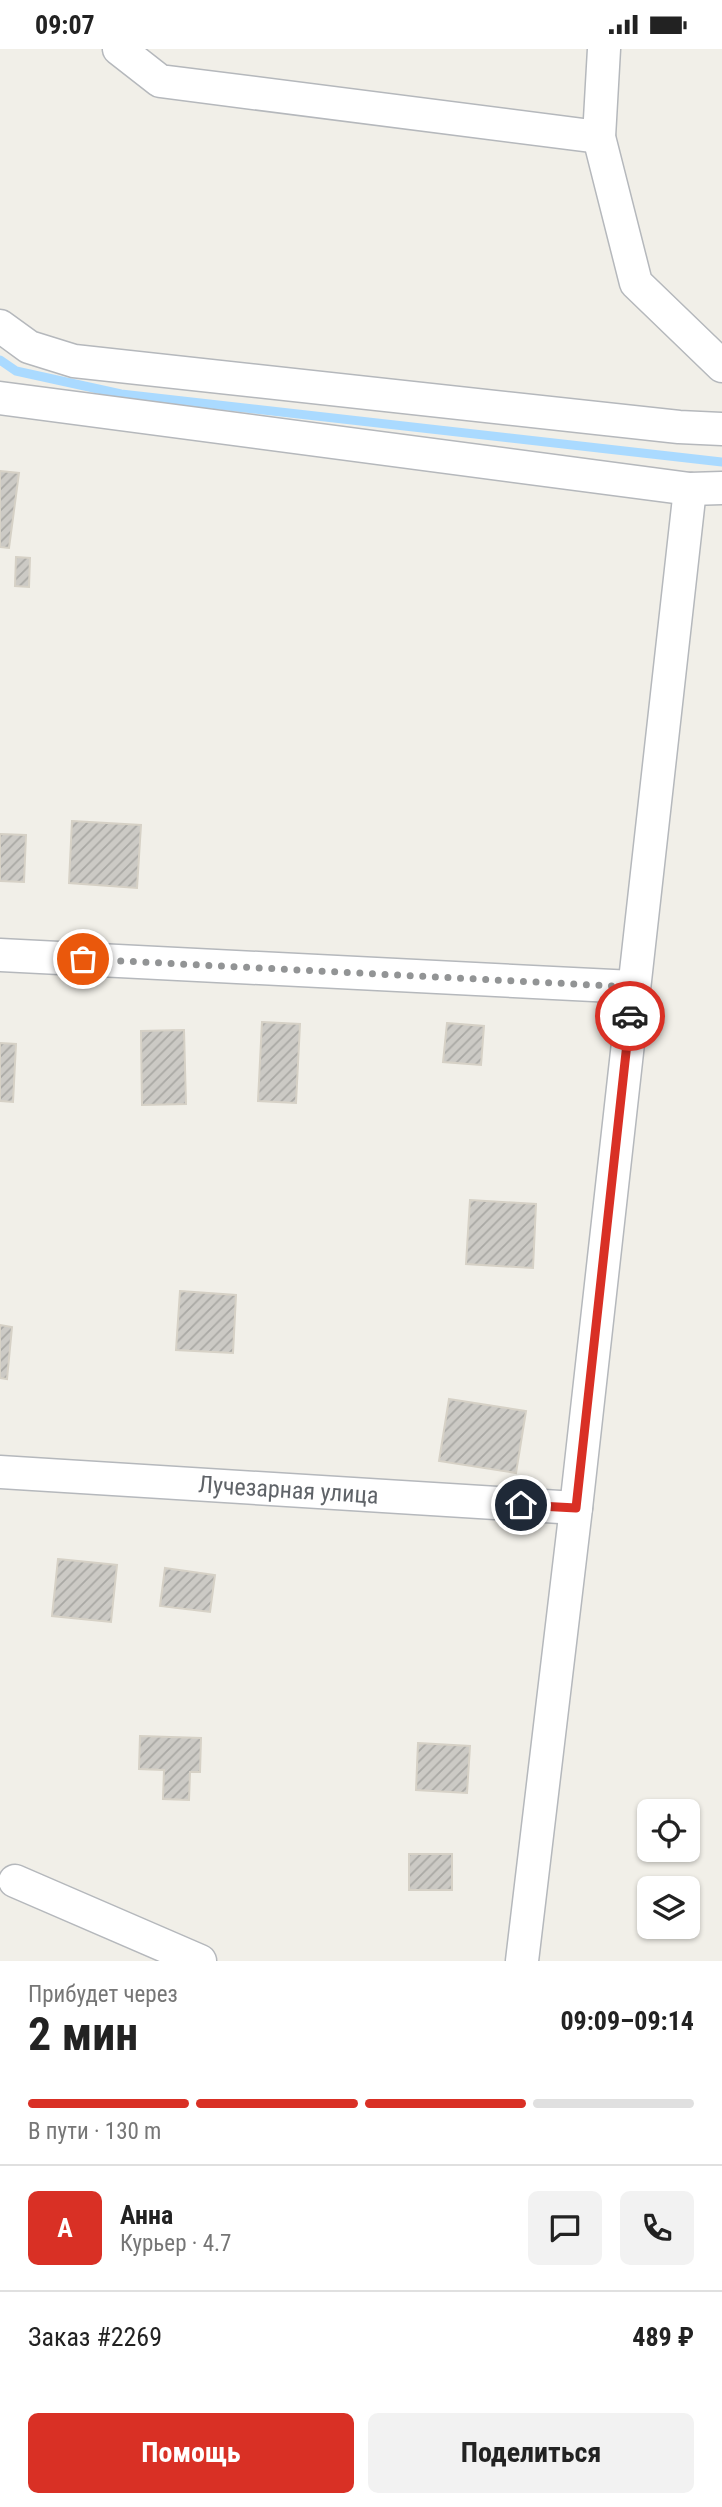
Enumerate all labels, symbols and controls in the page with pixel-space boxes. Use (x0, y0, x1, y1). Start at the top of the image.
text: 09:07 (35, 10, 95, 40)
pin (53, 929, 113, 989)
icon: bag (64, 940, 102, 978)
courier (595, 981, 665, 1051)
icon: car (611, 997, 649, 1035)
street label: Лучезарная улица (197, 1470, 379, 1510)
pin (491, 1475, 551, 1535)
icon: home (502, 1486, 540, 1524)
map controls (637, 1799, 700, 1939)
button: locate (637, 1799, 700, 1862)
button: layers (637, 1876, 700, 1939)
text: Прибудет через (28, 1981, 178, 2008)
text: 09:09–09:14 (560, 2006, 694, 2036)
text: 2 мин (28, 2007, 138, 2061)
text: В пути · 130 m (28, 2118, 161, 2145)
button: chat (528, 2191, 602, 2265)
button: phone (620, 2191, 694, 2265)
text: Анна (120, 2200, 173, 2230)
text: А (57, 2213, 73, 2243)
text: Курьер · 4.7 (120, 2230, 231, 2257)
text: Заказ #2269 (28, 2322, 162, 2352)
text: 489 ₽ (632, 2322, 694, 2352)
button: Помощь (28, 2413, 354, 2493)
button: Поделиться (368, 2413, 694, 2493)

